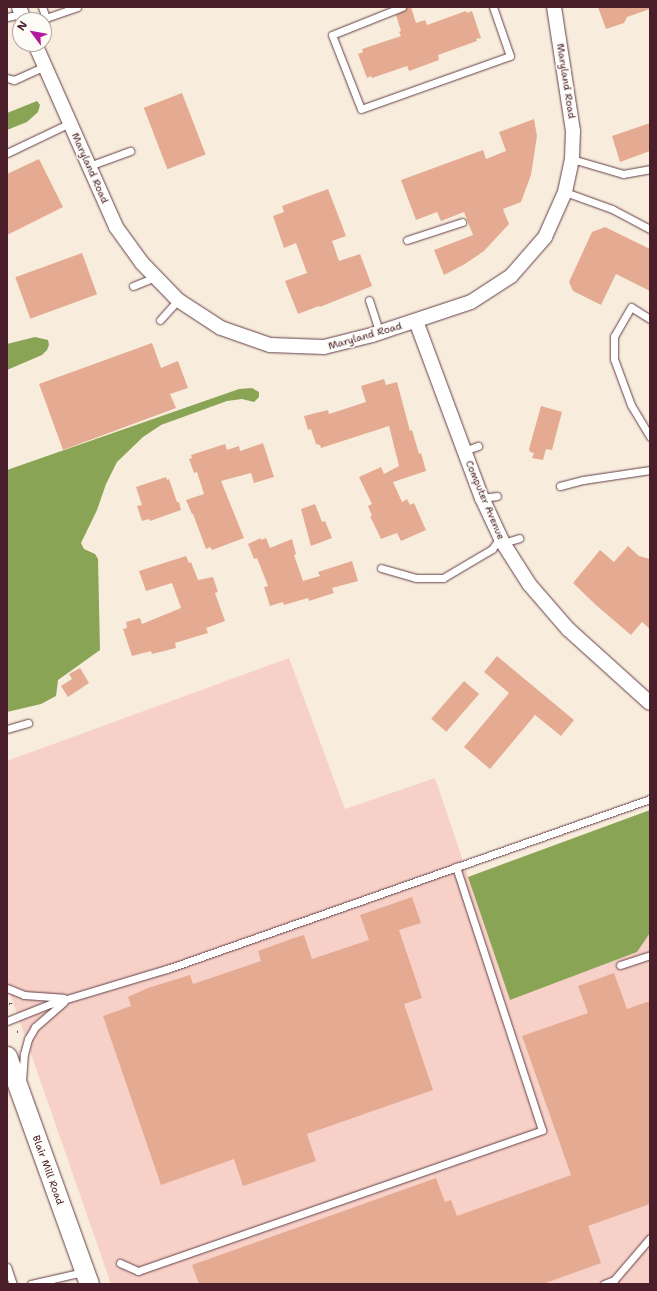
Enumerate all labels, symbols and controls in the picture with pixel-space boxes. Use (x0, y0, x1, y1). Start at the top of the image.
north arrow (12, 12, 52, 52)
text: N (14, 18, 31, 34)
street label: Maryland Road (554, 43, 578, 119)
street label: Maryland Road (69, 131, 111, 205)
street label: Maryland Road (327, 320, 403, 352)
street label: Computer Avenue (463, 459, 507, 541)
street label: Blair Mill Road (30, 1134, 66, 1206)

